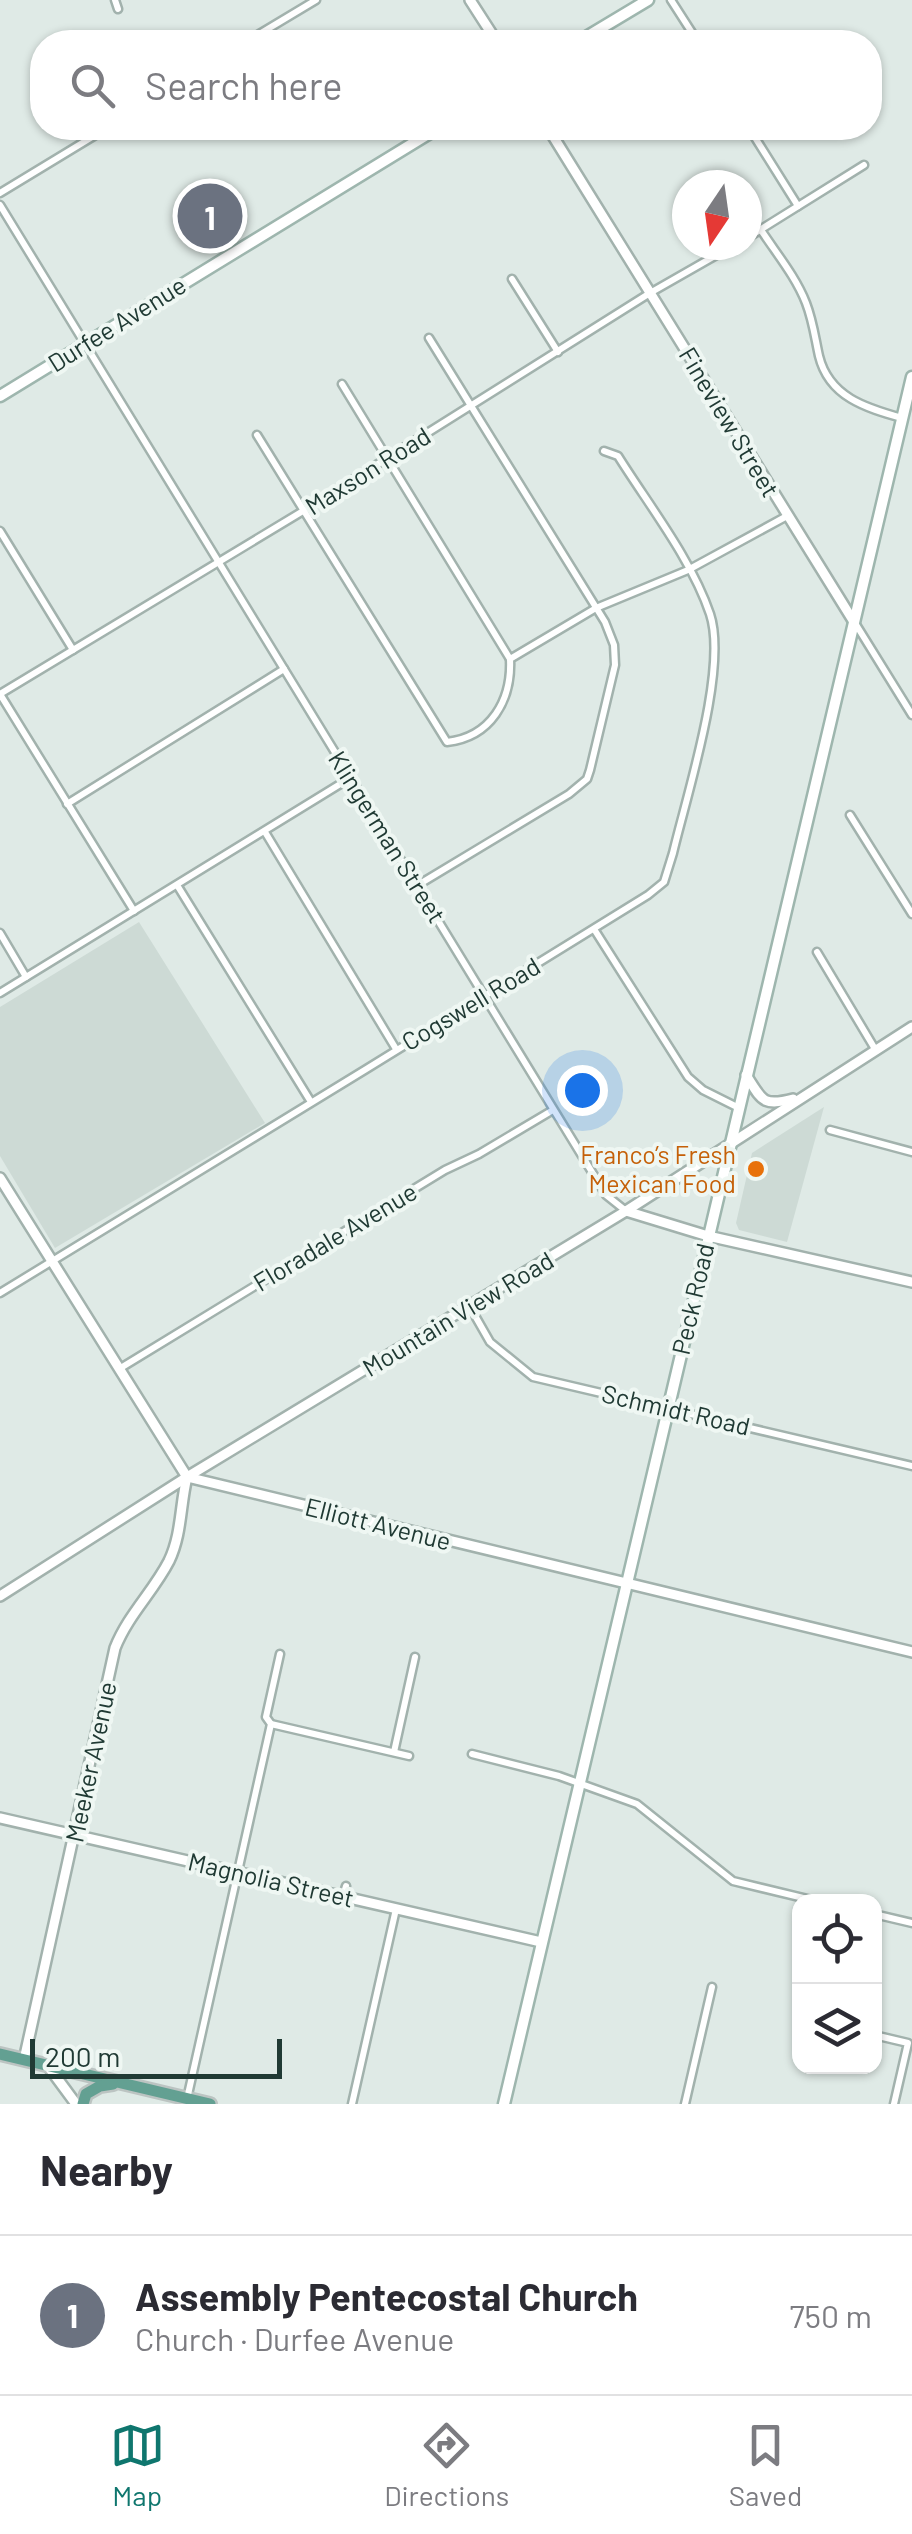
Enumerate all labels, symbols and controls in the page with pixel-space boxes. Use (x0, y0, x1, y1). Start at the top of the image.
search box (30, 30, 882, 140)
icon: search (65, 58, 120, 113)
text: Search here (145, 62, 343, 108)
north arrow (672, 170, 762, 260)
pin: 1 (178, 178, 242, 254)
street label: Durfee Avenue (42, 269, 191, 377)
street label: Fineview Street (673, 341, 786, 502)
street label: Maxson Road (299, 420, 436, 520)
street label: Klingerman Street (323, 745, 453, 928)
street label: Cogswell Road (396, 950, 545, 1056)
your location (557, 1065, 608, 1116)
place label: Franco’s Fresh Mexican Food (580, 1139, 736, 1198)
marker: Franco’s Fresh Mexican Food (745, 1158, 767, 1180)
street label: Floradale Avenue (247, 1176, 422, 1297)
street label: Peck Road (665, 1240, 719, 1357)
street label: Mountain View Road (357, 1244, 558, 1382)
street label: Schmidt Road (599, 1377, 753, 1441)
street label: Elliott Avenue (302, 1490, 454, 1556)
street label: Meeker Avenue (58, 1679, 122, 1845)
street label: Magnolia Street (185, 1845, 357, 1913)
map controls (792, 1894, 882, 2074)
button: locate (792, 1894, 882, 1984)
button: layers (792, 1984, 882, 2074)
scale bar (30, 2034, 282, 2078)
text: 200 m (45, 2039, 120, 2073)
text: Nearby (40, 2144, 173, 2194)
text: Assembly Pentecostal Church (135, 2273, 638, 2319)
text: 1 (67, 2296, 78, 2334)
text: 750 m (789, 2296, 872, 2334)
text: Church · Durfee Avenue (135, 2319, 454, 2357)
tab: Map (110, 2418, 165, 2512)
tab: Directions (384, 2418, 509, 2512)
tab: Saved (729, 2418, 802, 2512)

